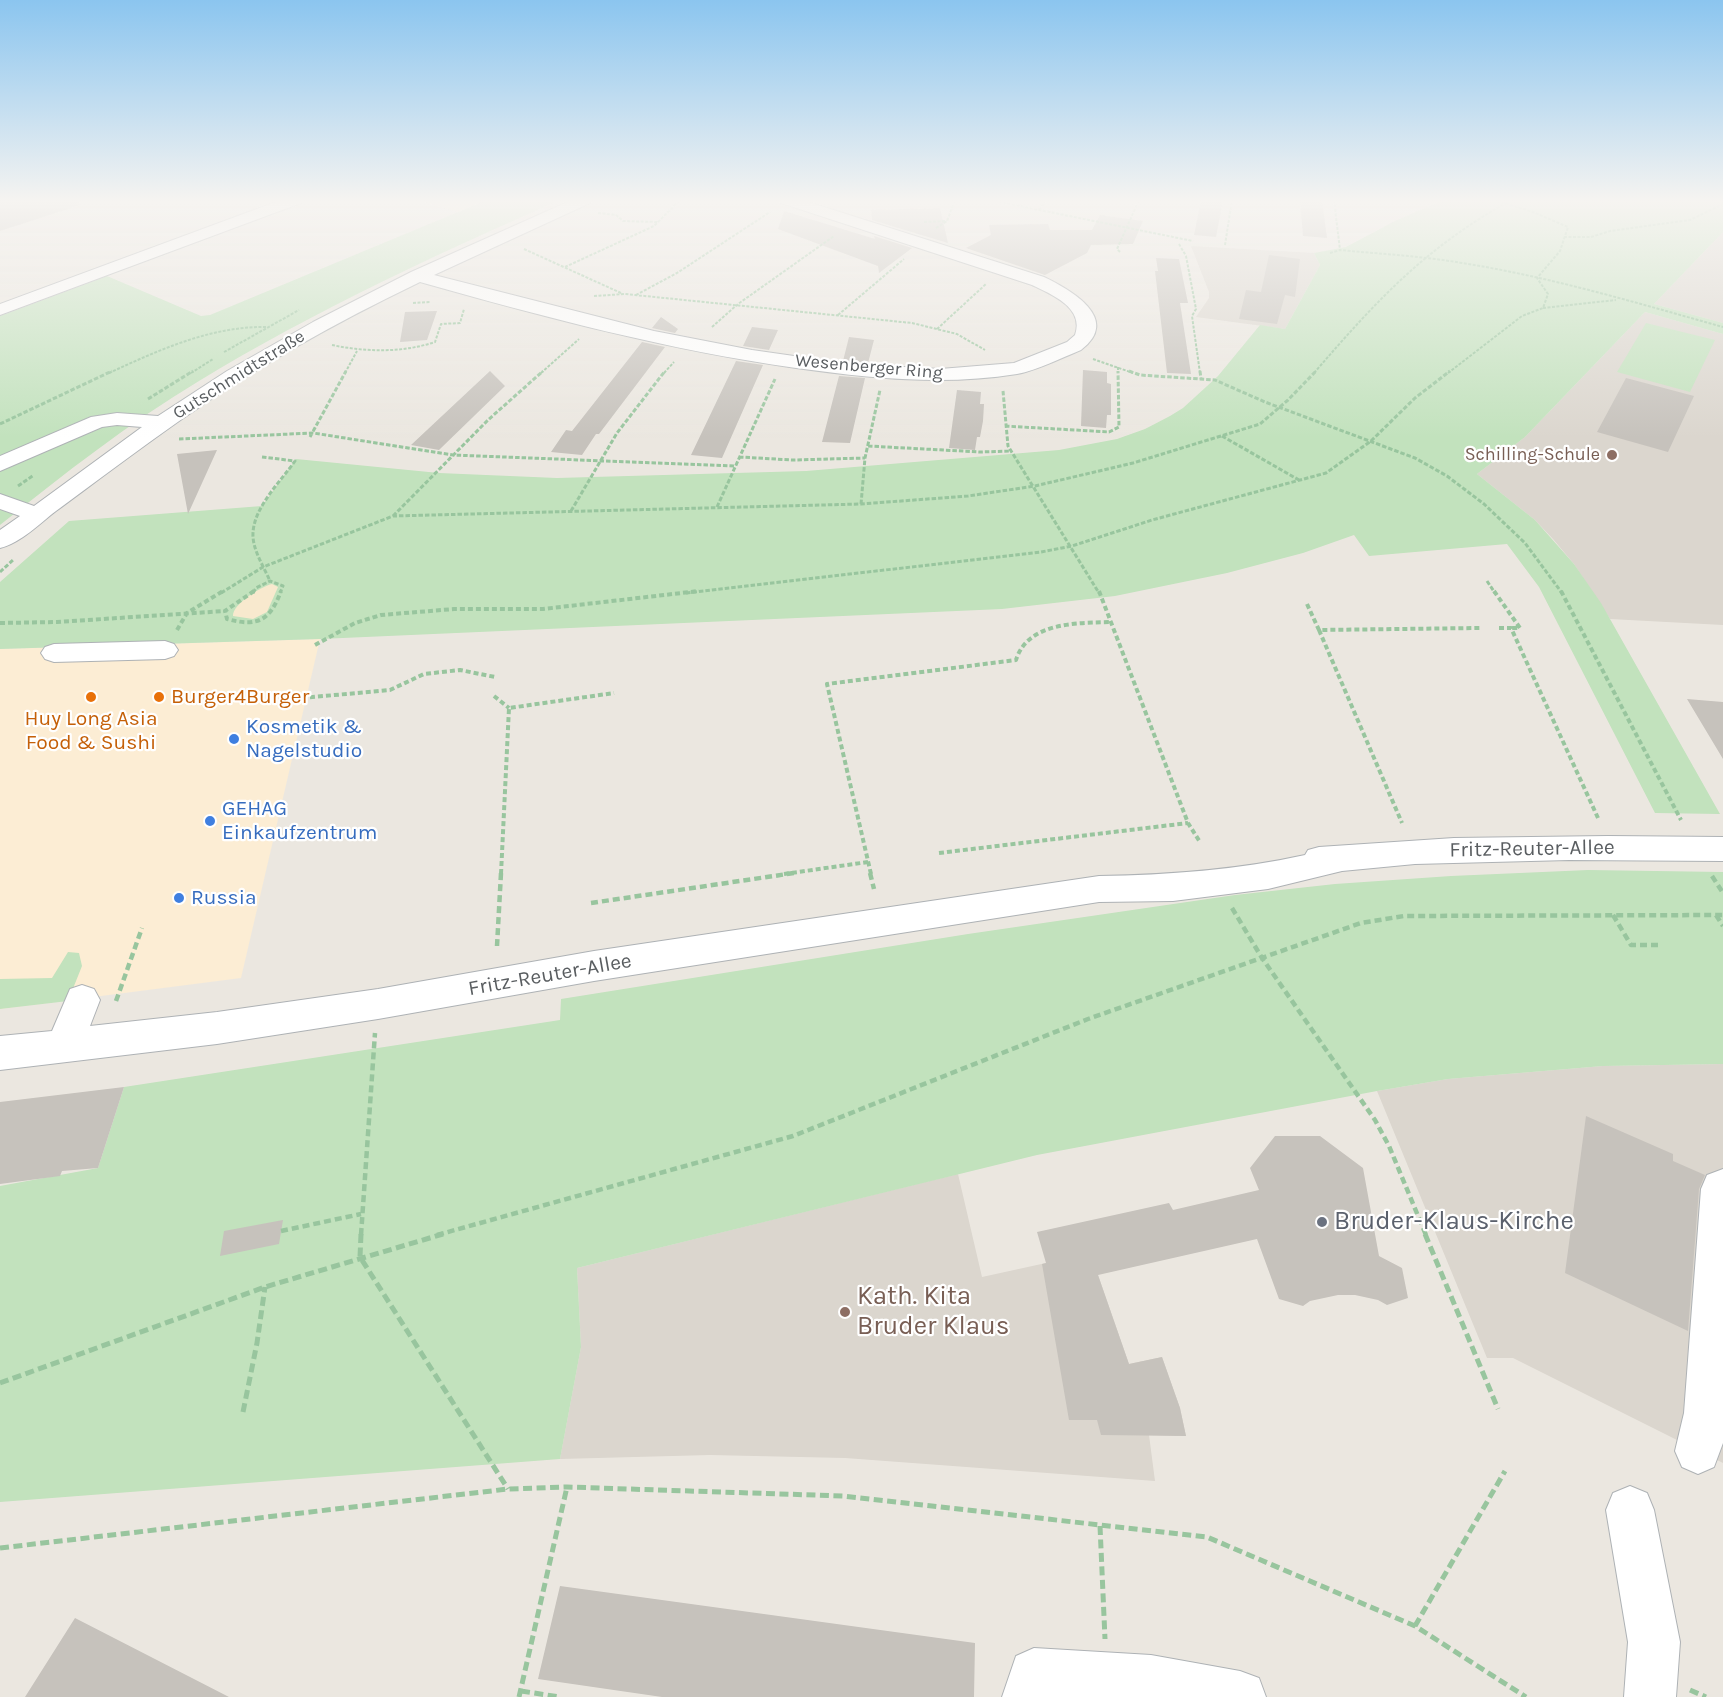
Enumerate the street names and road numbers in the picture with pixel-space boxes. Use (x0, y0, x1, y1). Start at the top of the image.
street label: Gutschmidtstraße (169, 326, 309, 424)
street label: Wesenberger Ring (794, 350, 944, 384)
street label: Fritz-Reuter-Allee (1449, 835, 1615, 863)
street label: Fritz-Reuter-Allee (466, 948, 634, 1002)

